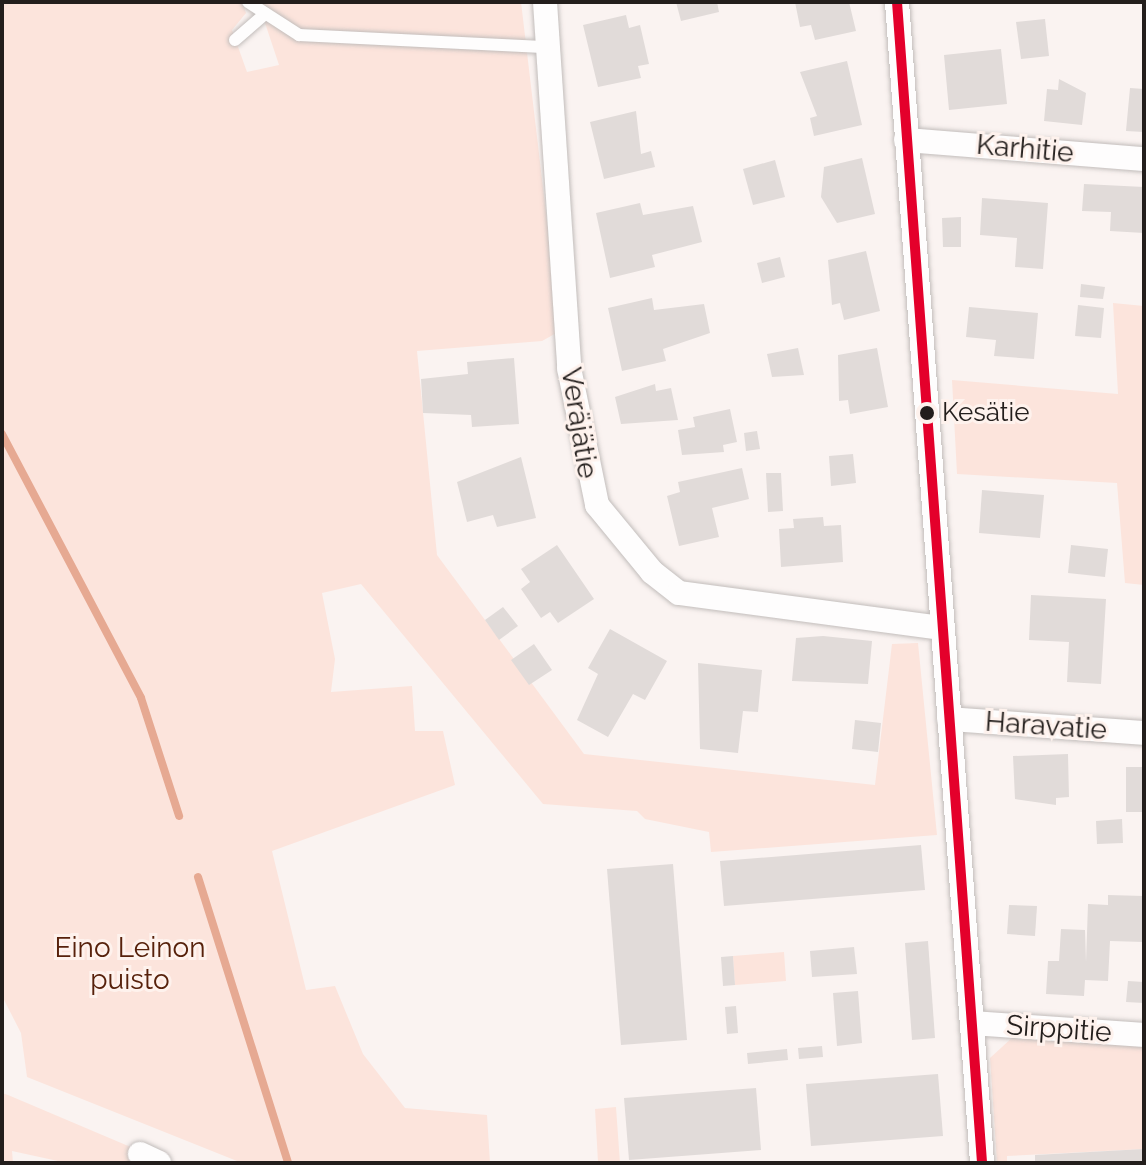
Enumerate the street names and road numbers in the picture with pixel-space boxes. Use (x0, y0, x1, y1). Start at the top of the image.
street label: Karhitie (975, 128, 1075, 170)
street label: Veräjätie (554, 365, 604, 481)
street label: Haravatie (984, 705, 1108, 747)
street label: Sirppitie (1005, 1009, 1113, 1049)

